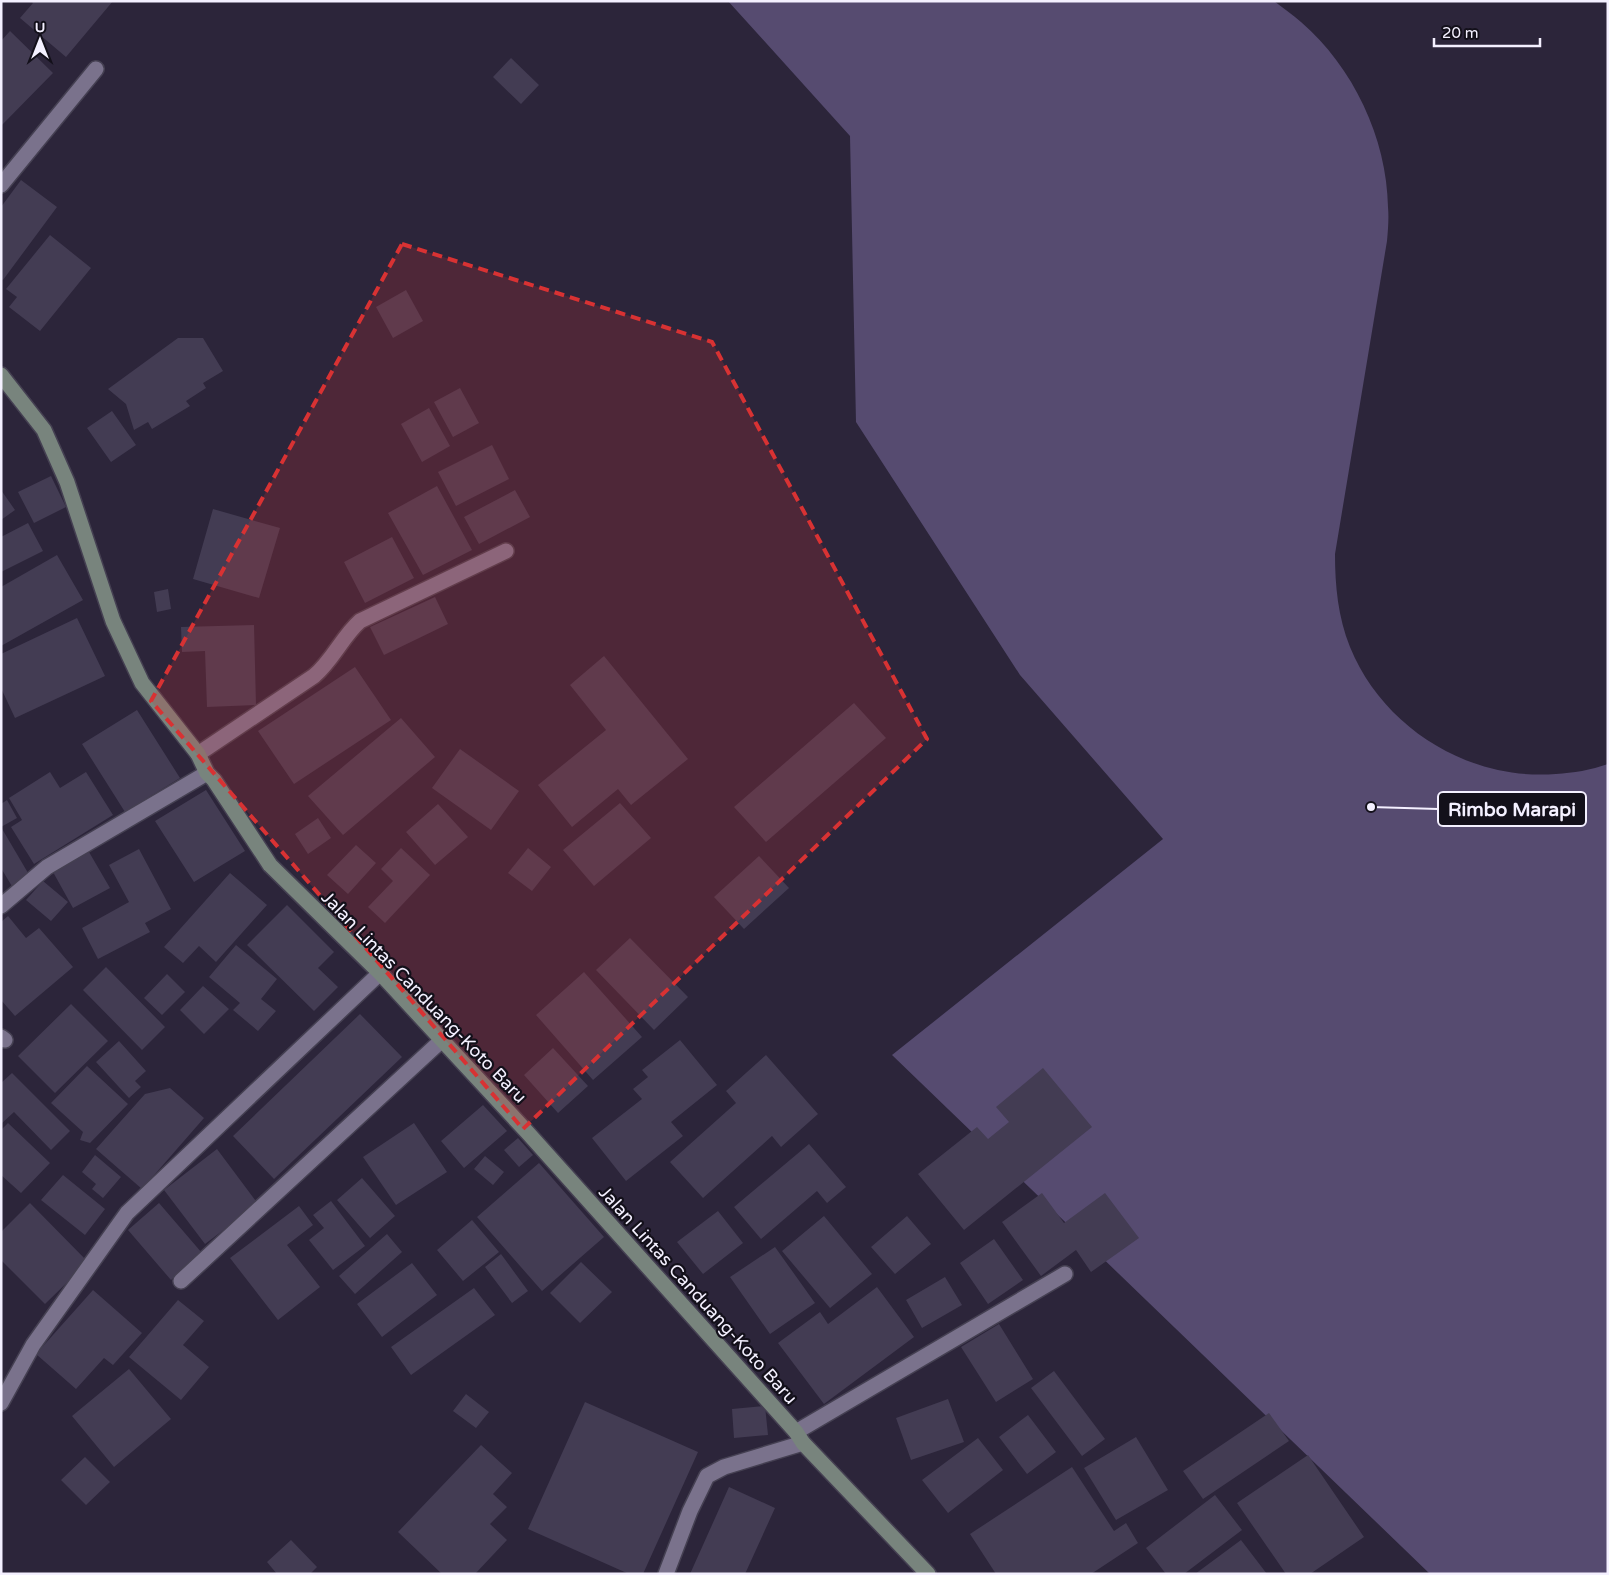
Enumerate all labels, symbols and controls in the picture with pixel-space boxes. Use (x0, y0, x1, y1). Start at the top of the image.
north arrow (15, 15, 65, 65)
scale bar (1434, 15, 1540, 47)
text: U (35, 19, 45, 36)
text: 20 m (1442, 24, 1479, 42)
callout: Rimbo Marapi (1438, 792, 1586, 826)
text: Rimbo Marapi (1448, 799, 1576, 822)
street label: Jalan Lintas Canduang-Koto Baru (317, 886, 531, 1108)
street label: Jalan Lintas Canduang-Koto Baru (594, 1181, 802, 1409)

